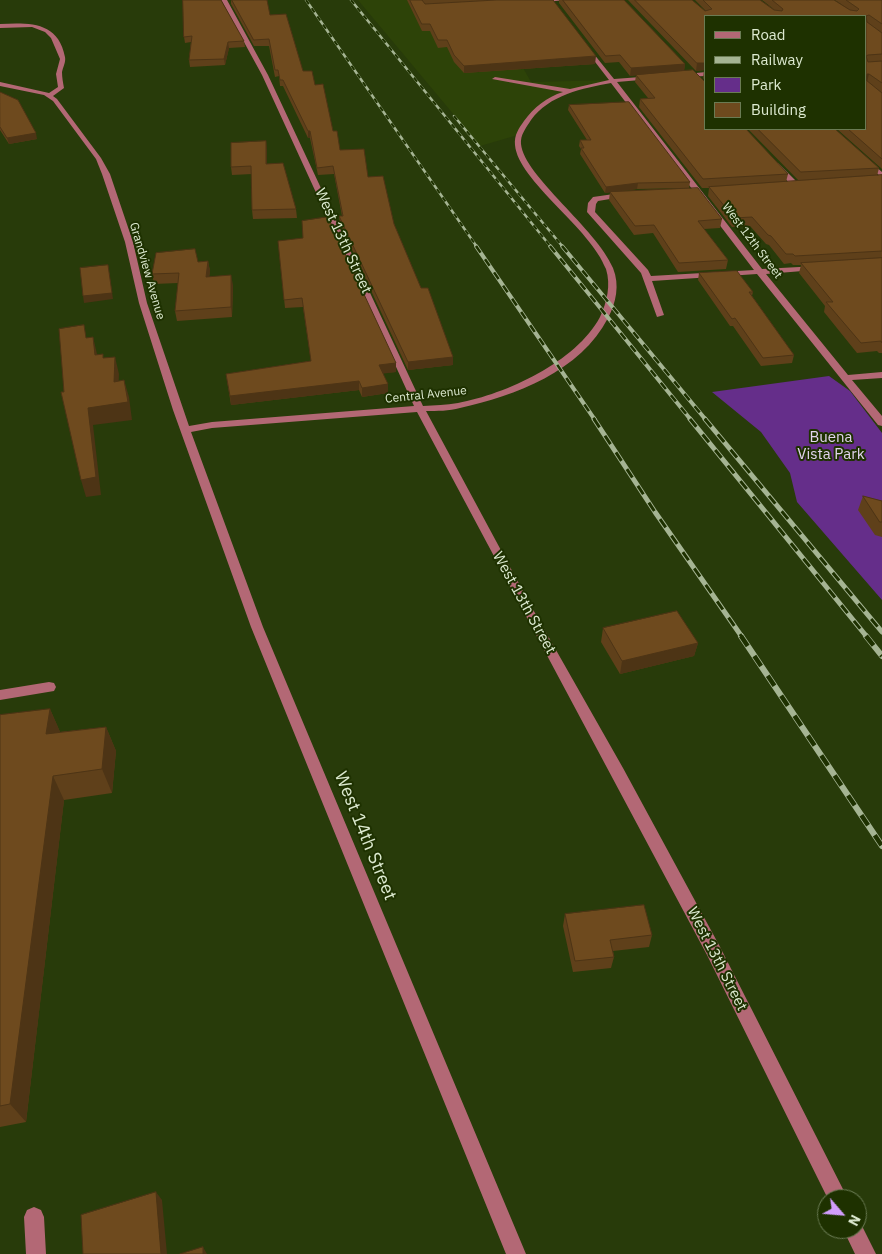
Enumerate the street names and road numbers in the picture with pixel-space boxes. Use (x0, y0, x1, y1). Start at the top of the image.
street label: West 13th Street (311, 186, 375, 296)
street label: West 12th Street (719, 200, 785, 282)
street label: Grandview Avenue (126, 221, 168, 321)
street label: Central Avenue (384, 384, 468, 406)
street label: West 13th Street (489, 549, 559, 657)
street label: West 14th Street (329, 769, 401, 903)
street label: West 13th Street (683, 904, 751, 1014)

